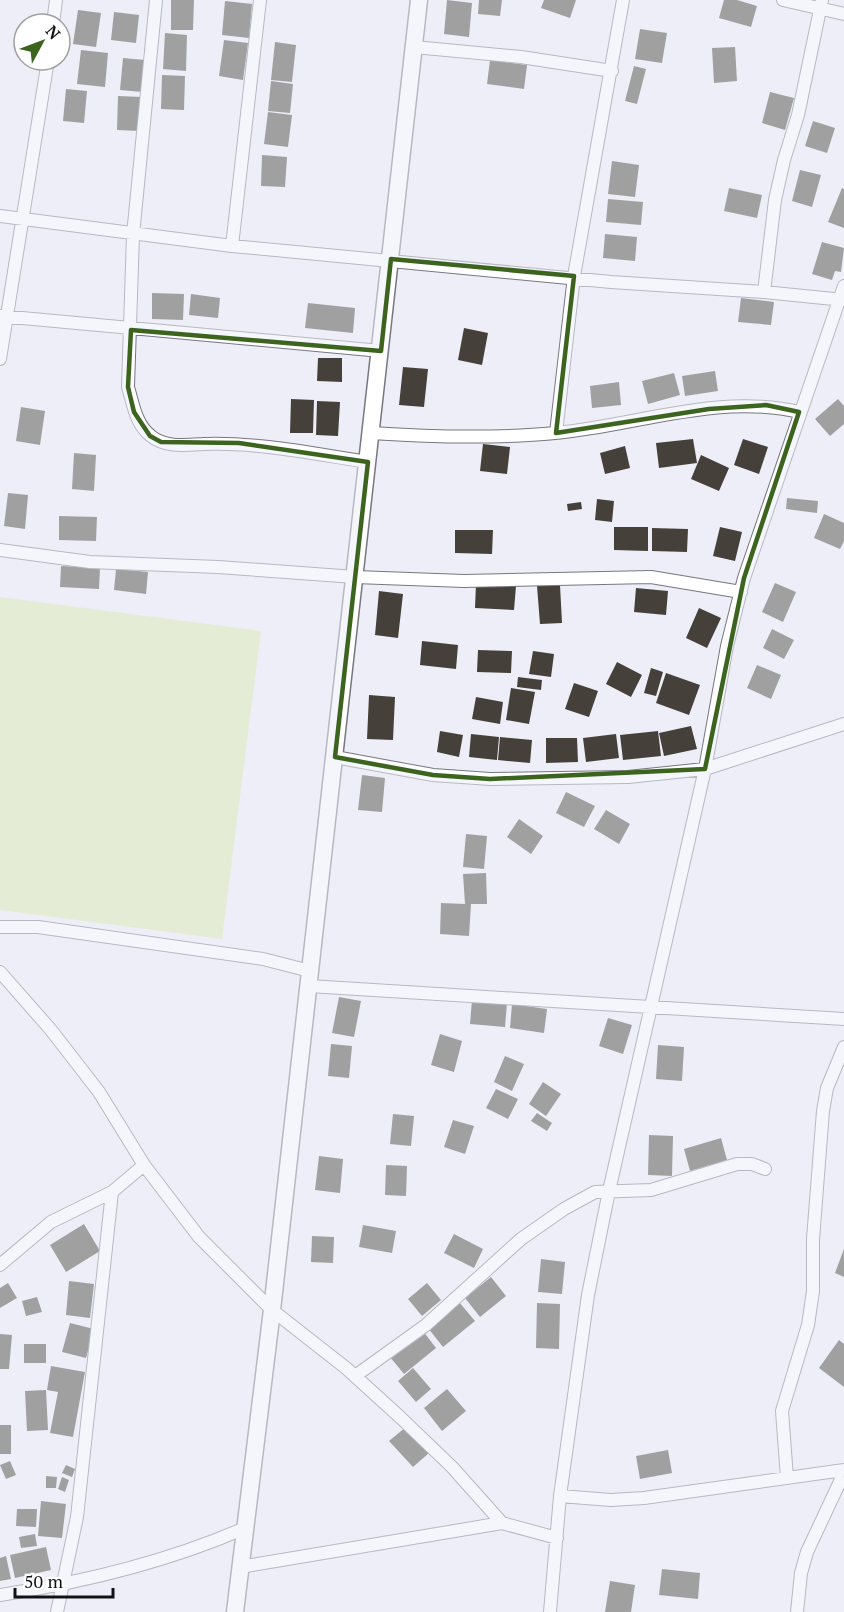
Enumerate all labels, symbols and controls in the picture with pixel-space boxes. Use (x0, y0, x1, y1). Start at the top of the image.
north arrow (12, 12, 72, 72)
text: N (41, 20, 66, 44)
scale bar (15, 1561, 112, 1599)
text: 50 m (24, 1569, 64, 1593)

